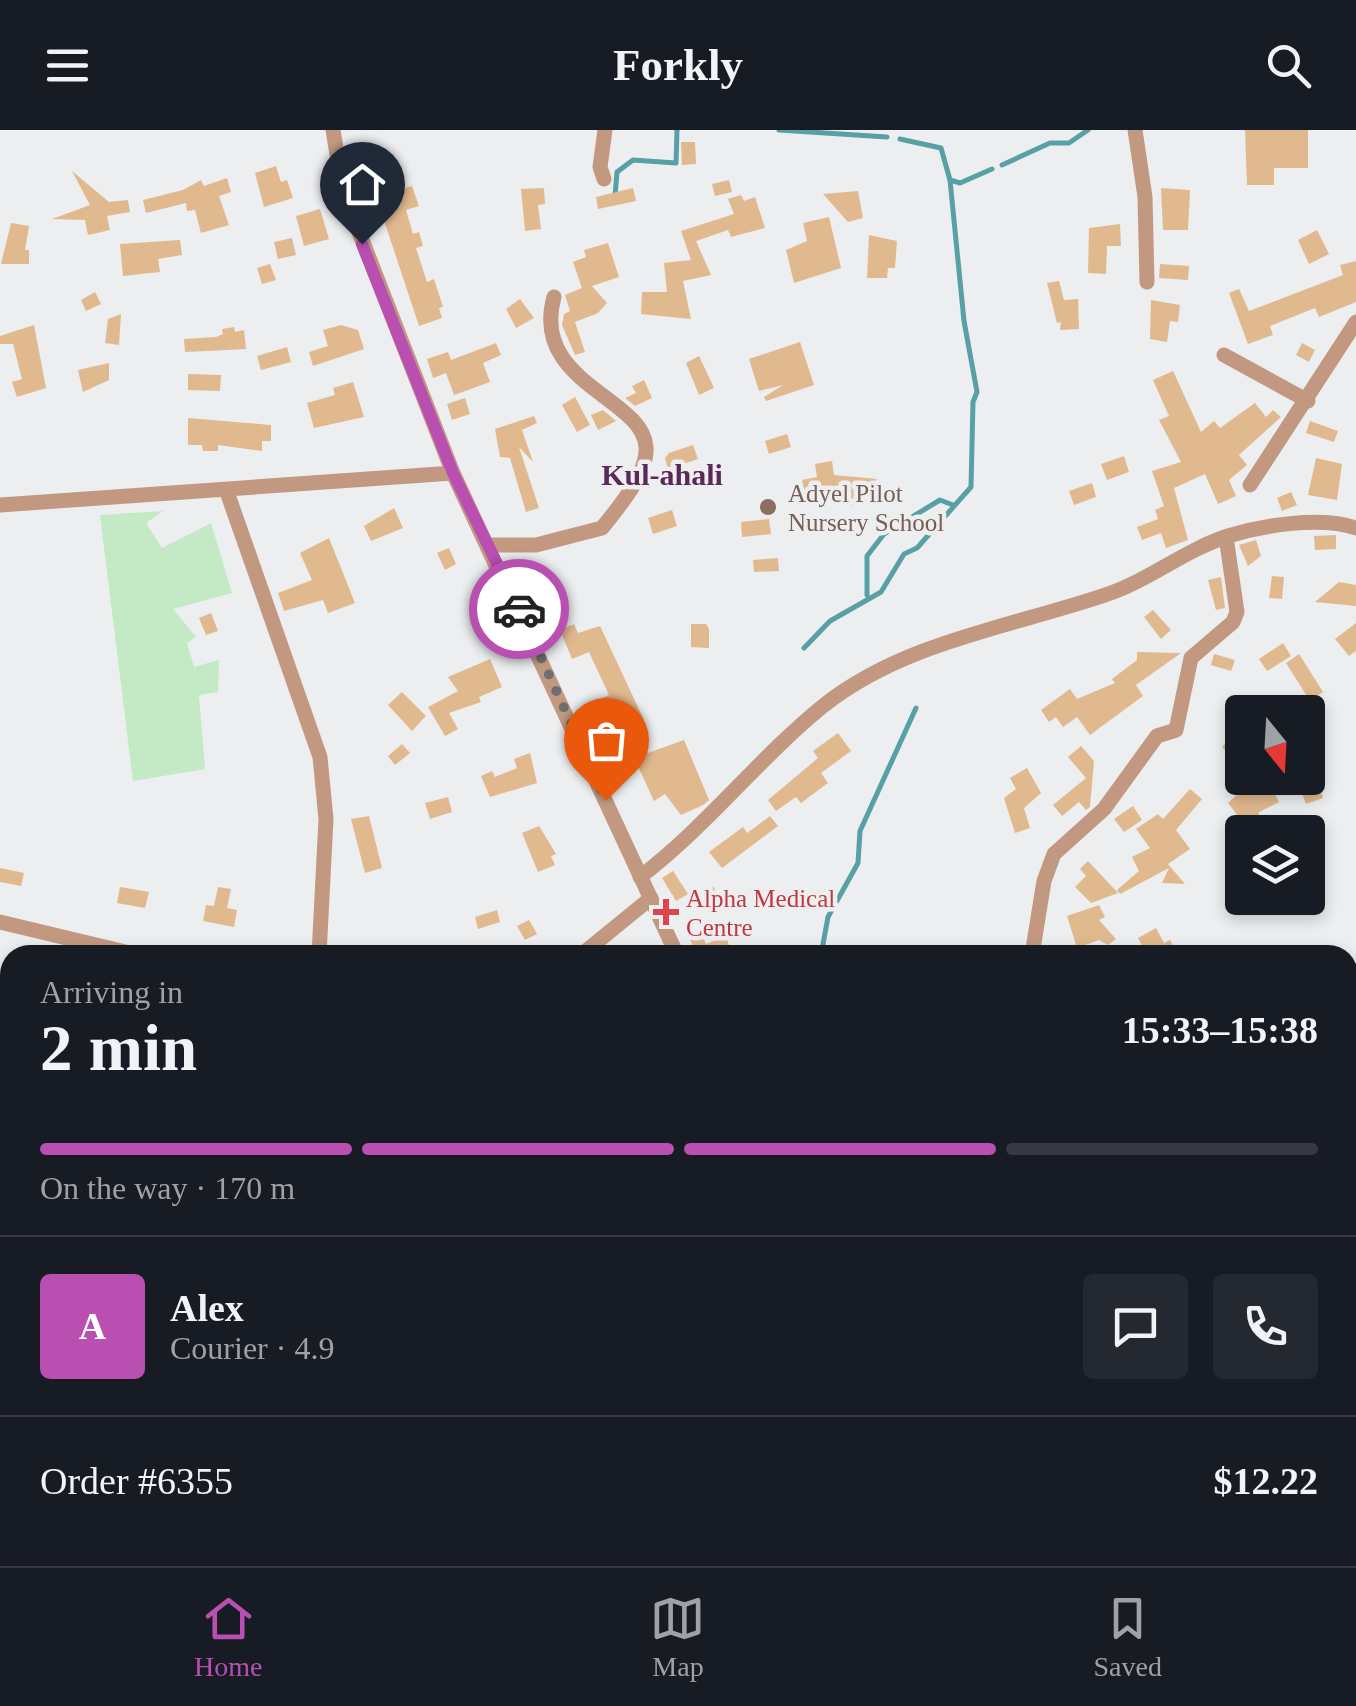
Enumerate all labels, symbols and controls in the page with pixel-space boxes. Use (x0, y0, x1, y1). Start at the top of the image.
icon: menu (40, 38, 95, 93)
icon: search (1261, 38, 1316, 93)
text: Forkly (613, 40, 743, 90)
pin (320, 142, 405, 245)
icon: home (335, 157, 390, 212)
district label: Kul-ahali (601, 458, 723, 491)
place label: Adyel Pilot Nursery School (788, 480, 944, 536)
marker: Adyel Pilot Nursery School (757, 496, 779, 518)
courier (469, 559, 569, 659)
icon: car (492, 582, 547, 637)
north arrow (1225, 695, 1325, 795)
map controls (1225, 695, 1325, 915)
pin (564, 698, 649, 801)
icon: bag (579, 713, 634, 768)
button: layers (1225, 815, 1325, 915)
place label: Alpha Medical Centre (686, 885, 835, 941)
marker: Alpha Medical Centre (655, 901, 677, 923)
text: Arriving in (40, 974, 183, 1010)
text: 15:33–15:38 (1122, 1009, 1318, 1051)
text: 2 min (40, 1012, 197, 1084)
text: On the way · 170 m (40, 1170, 295, 1206)
button: chat (1083, 1274, 1188, 1379)
button: phone (1213, 1274, 1318, 1379)
text: Alex (170, 1287, 244, 1329)
text: A (79, 1305, 106, 1347)
text: Courier · 4.9 (170, 1330, 334, 1366)
text: Order #6355 (40, 1460, 233, 1502)
text: $12.22 (1214, 1460, 1318, 1502)
tab: Home (194, 1591, 262, 1683)
tab: Map (650, 1591, 705, 1683)
tab: Saved (1094, 1591, 1162, 1683)

